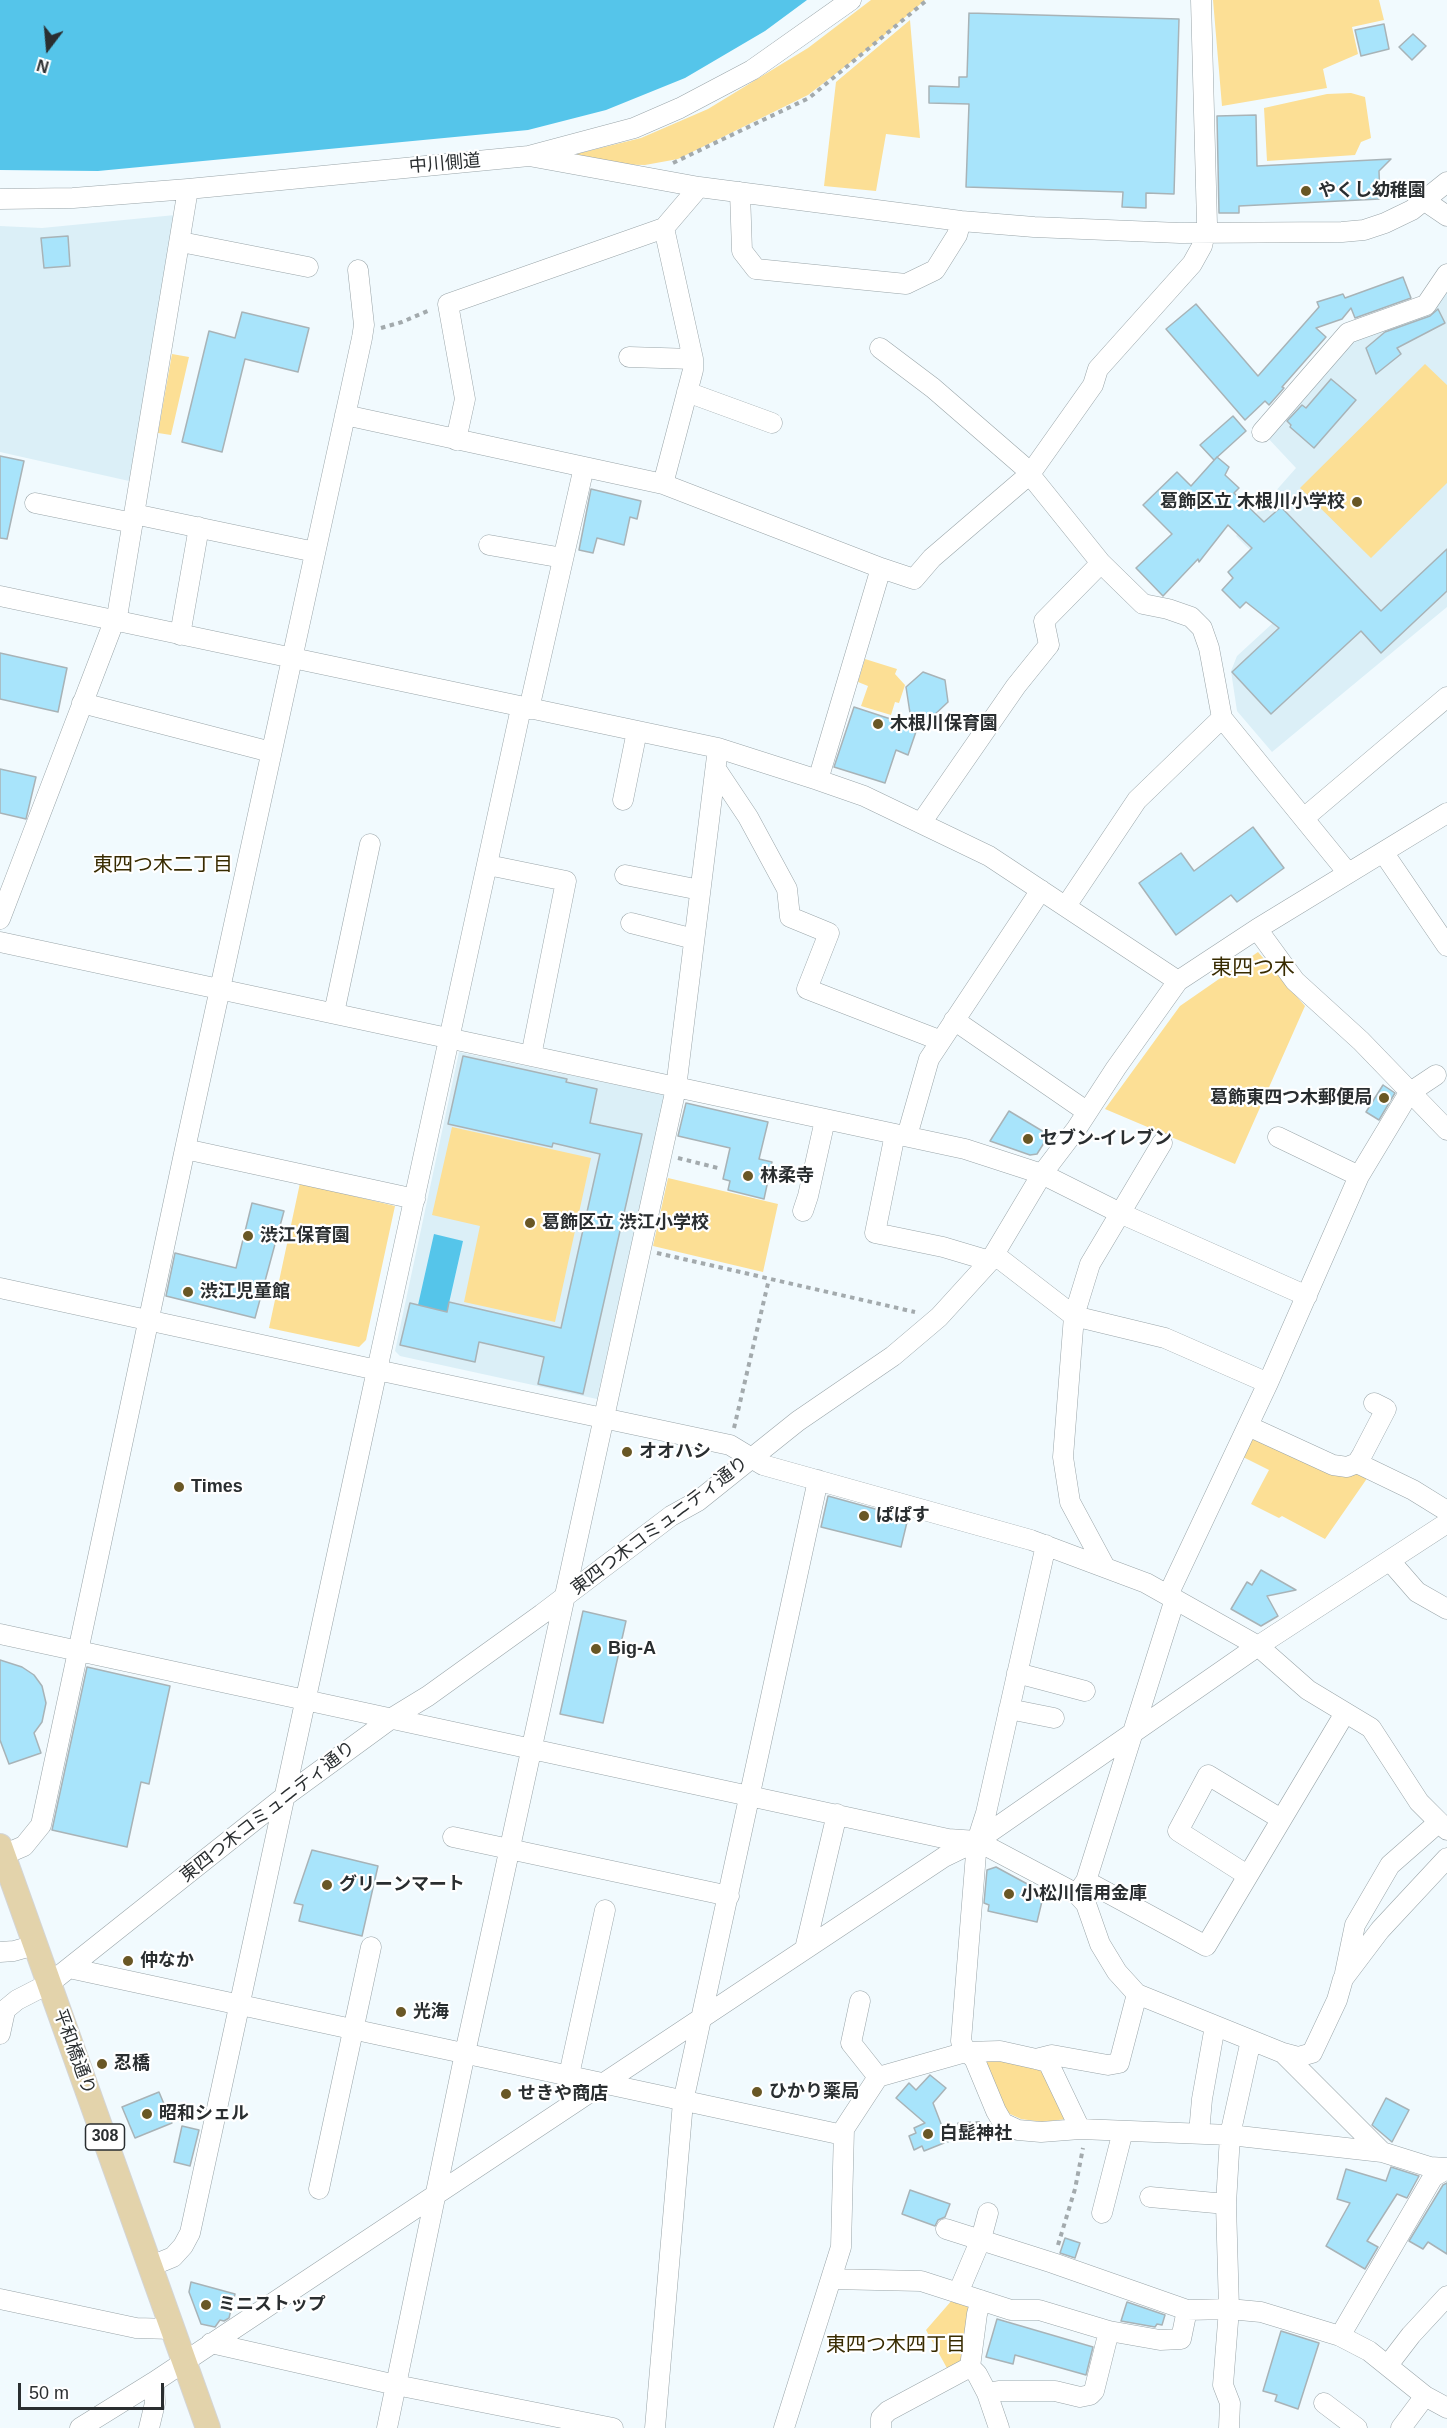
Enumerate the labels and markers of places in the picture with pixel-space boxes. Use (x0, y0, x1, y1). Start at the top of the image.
place label: やくし幼稚園 (1318, 180, 1426, 202)
marker: やくし幼稚園 (1299, 184, 1313, 198)
place label: 葛飾区立 木根川小学校 (1160, 491, 1345, 513)
marker: 葛飾区立 木根川小学校 (1350, 495, 1364, 509)
place label: 木根川保育園 (890, 713, 998, 735)
marker: 木根川保育園 (871, 717, 885, 731)
place label: 葛飾東四つ木郵便局 (1210, 1087, 1372, 1109)
marker: 葛飾東四つ木郵便局 (1377, 1091, 1391, 1105)
place label: セブン-イレブン (1040, 1128, 1172, 1150)
marker: セブン-イレブン (1021, 1132, 1035, 1146)
place label: 林柔寺 (760, 1165, 814, 1187)
marker: 林柔寺 (741, 1169, 755, 1183)
place label: 葛飾区立 渋江小学校 (542, 1212, 709, 1234)
marker: 葛飾区立 渋江小学校 (523, 1216, 537, 1230)
place label: 渋江保育園 (260, 1225, 350, 1247)
marker: 渋江保育園 (241, 1229, 255, 1243)
place label: 渋江児童館 (200, 1281, 290, 1303)
marker: 渋江児童館 (181, 1285, 195, 1299)
place label: オオハシ (639, 1441, 711, 1463)
marker: オオハシ (620, 1445, 634, 1459)
place label: Times (191, 1476, 243, 1498)
marker: Times (172, 1480, 186, 1494)
place label: ぱぱす (876, 1505, 930, 1527)
marker: ぱぱす (857, 1509, 871, 1523)
place label: Big-A (608, 1638, 656, 1660)
marker: Big-A (589, 1642, 603, 1656)
place label: グリーンマート (339, 1874, 465, 1896)
marker: グリーンマート (320, 1878, 334, 1892)
place label: 小松川信用金庫 (1021, 1883, 1147, 1905)
marker: 小松川信用金庫 (1002, 1887, 1016, 1901)
place label: 仲なか (140, 1950, 194, 1972)
marker: 仲なか (121, 1954, 135, 1968)
place label: 光海 (413, 2001, 449, 2023)
marker: 光海 (394, 2005, 408, 2019)
place label: 忍橋 (114, 2053, 150, 2075)
marker: 忍橋 (95, 2057, 109, 2071)
place label: ひかり薬局 (769, 2081, 859, 2103)
place label: せきや商店 (518, 2083, 608, 2105)
marker: ひかり薬局 (750, 2085, 764, 2099)
marker: せきや商店 (499, 2087, 513, 2101)
place label: 昭和シェル (159, 2103, 249, 2125)
marker: 昭和シェル (140, 2107, 154, 2121)
place label: 白髭神社 (940, 2123, 1012, 2145)
marker: 白髭神社 (921, 2127, 935, 2141)
place label: ミニストップ (218, 2294, 326, 2316)
marker: ミニストップ (199, 2298, 213, 2312)

